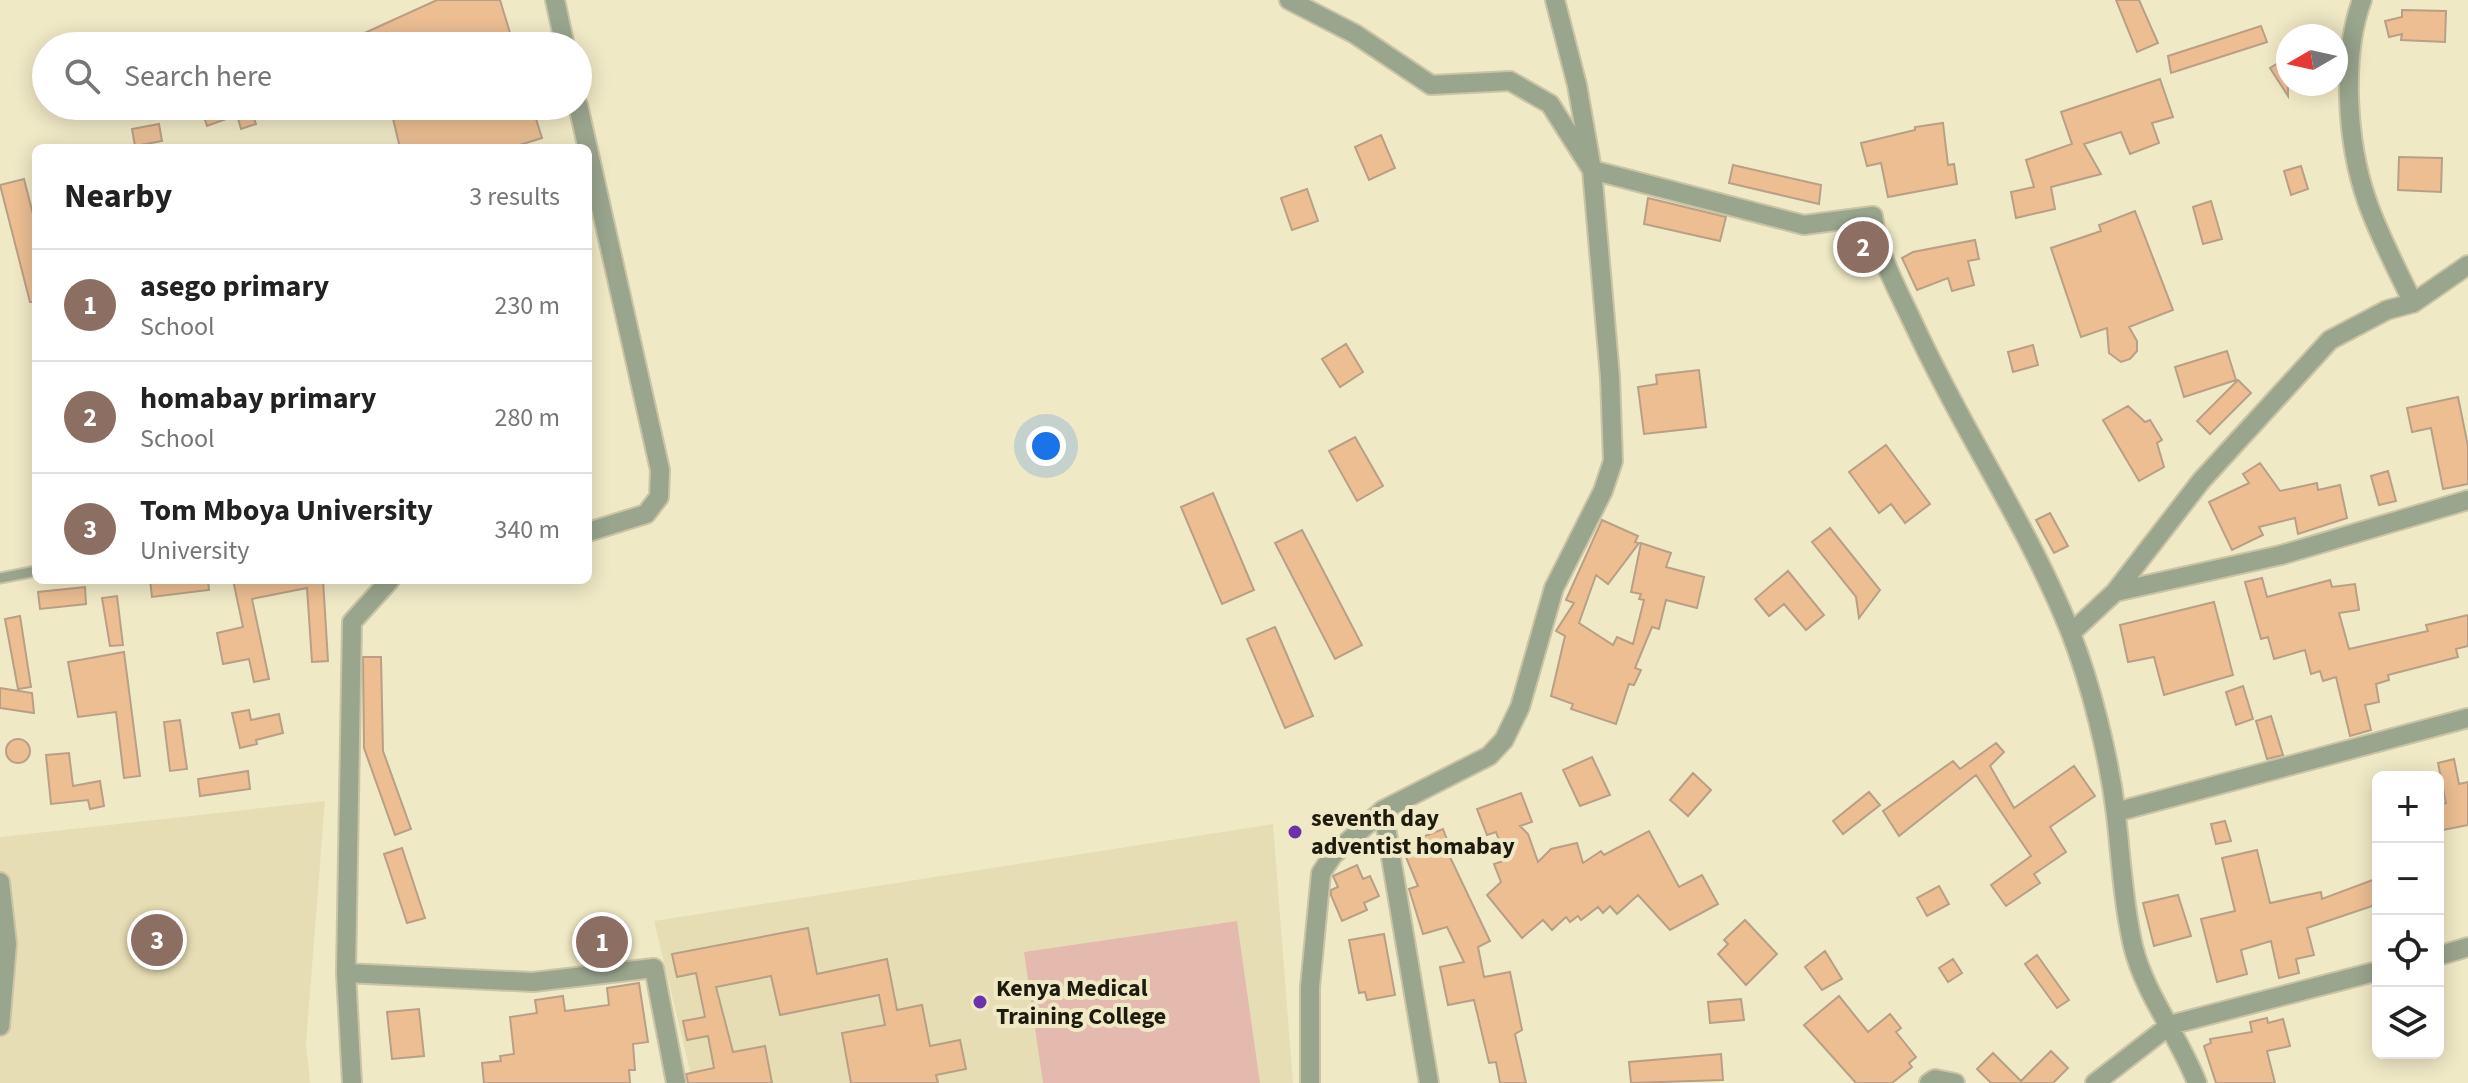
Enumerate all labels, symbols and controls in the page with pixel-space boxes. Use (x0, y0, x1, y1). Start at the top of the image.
north arrow (2276, 24, 2348, 96)
search box (32, 32, 592, 120)
icon: search (60, 54, 104, 98)
text: Search here (124, 55, 272, 98)
text: Nearby (64, 172, 172, 221)
text: 3 results (469, 178, 560, 215)
pin: 2 (1837, 217, 1889, 277)
text: asego primary (140, 265, 329, 308)
text: 1 (83, 287, 97, 324)
text: 230 m (494, 287, 560, 324)
text: School (140, 308, 215, 345)
text: homabay primary (140, 377, 376, 420)
text: 2 (83, 399, 97, 436)
text: 280 m (494, 399, 560, 436)
text: School (140, 420, 215, 457)
your location (1026, 426, 1066, 466)
text: Tom Mboya University (140, 489, 433, 532)
text: 3 (83, 511, 97, 548)
text: 340 m (494, 511, 560, 548)
text: University (140, 532, 249, 569)
map controls (2372, 771, 2444, 1059)
button: + (2372, 771, 2444, 843)
place label: seventh day adventist homabay (1311, 801, 1515, 864)
marker: seventh day adventist homabay (1286, 823, 1304, 841)
button: − (2372, 843, 2444, 915)
pin: 3 (131, 910, 183, 970)
pin: 1 (576, 912, 628, 972)
button: locate (2372, 915, 2444, 987)
place label: Kenya Medical Training College (996, 971, 1166, 1034)
button: layers (2372, 987, 2444, 1059)
marker: Kenya Medical Training College (971, 993, 989, 1011)

